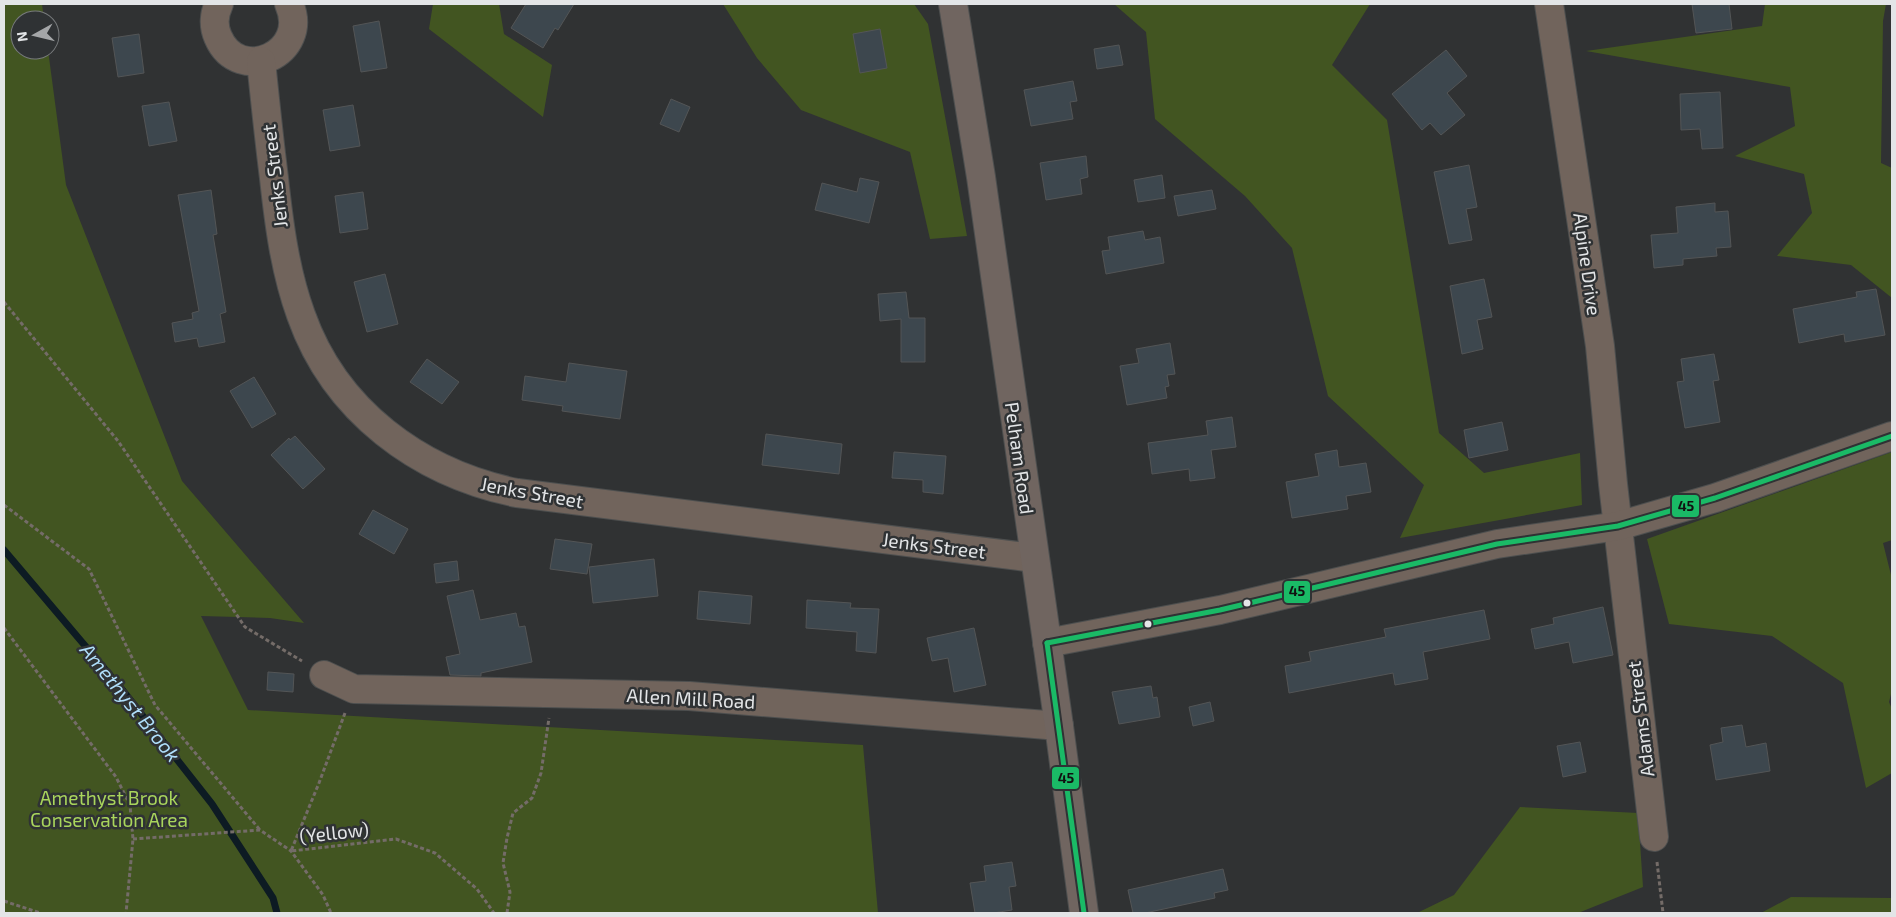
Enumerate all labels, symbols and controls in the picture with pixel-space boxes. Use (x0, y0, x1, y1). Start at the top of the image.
north arrow (10, 10, 60, 60)
text: N (13, 31, 31, 43)
street label: Jenks Street (256, 123, 292, 229)
street label: Alpine Drive (1569, 211, 1607, 317)
street label: Pelham Road (1001, 400, 1039, 516)
street label: Jenks Street (479, 472, 585, 512)
line badge: 45 (1671, 494, 1700, 518)
text: 45 (1678, 497, 1695, 514)
street label: Jenks Street (881, 527, 987, 563)
line badge: 45 (1283, 580, 1311, 604)
text: 45 (1289, 582, 1306, 599)
unlabelled marker (1242, 598, 1252, 608)
unlabelled marker (1143, 619, 1153, 629)
water label: Amethyst Brook (74, 637, 186, 767)
street label: Adams Street (1621, 660, 1659, 778)
street label: Allen Mill Road (626, 683, 756, 713)
line badge: 45 (1051, 766, 1080, 790)
text: 45 (1058, 769, 1075, 786)
park label: Amethyst Brook Conservation Area (30, 786, 188, 831)
street label: (Yellow) (298, 817, 370, 847)

